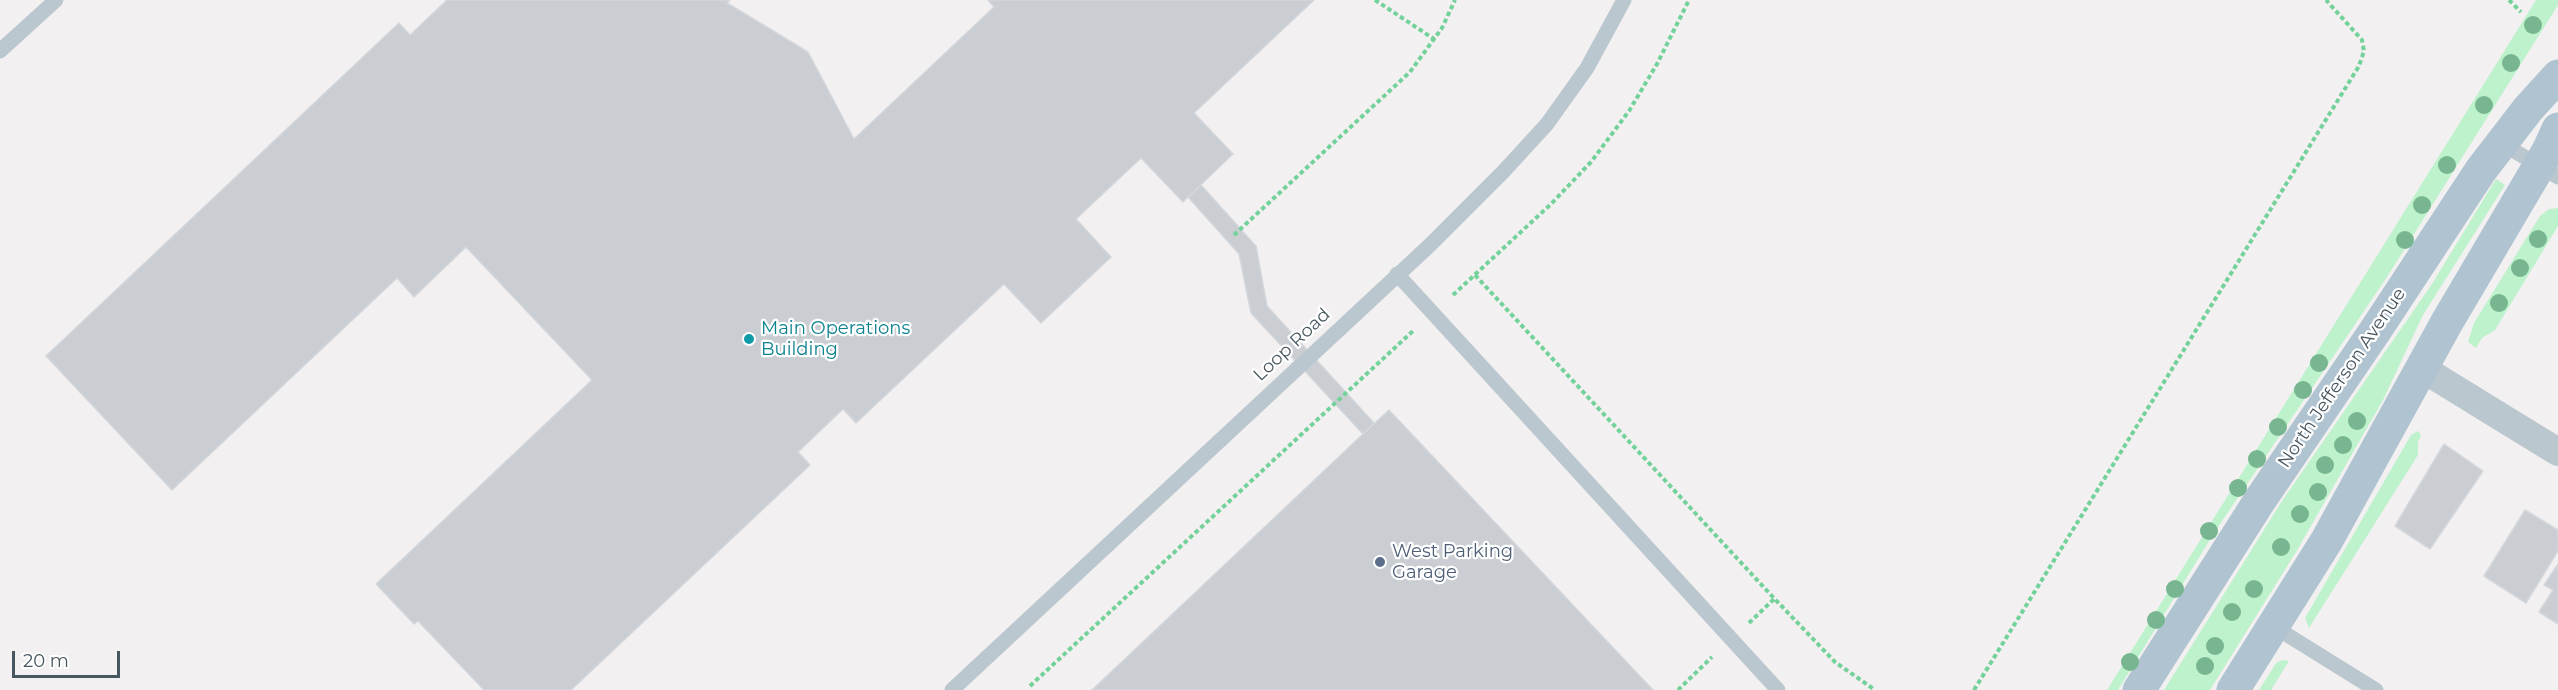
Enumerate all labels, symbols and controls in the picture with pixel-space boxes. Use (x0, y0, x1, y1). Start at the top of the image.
street label: North Jefferson Avenue (2274, 284, 2410, 472)
street label: Loop Road (1249, 304, 1335, 386)
place label: Main Operations Building (761, 318, 910, 360)
marker: Main Operations Building (742, 332, 756, 346)
place label: West Parking Garage (1392, 541, 1513, 584)
marker: West Parking Garage (1373, 555, 1387, 569)
scale bar (15, 639, 123, 677)
text: 20 m (23, 650, 69, 672)

